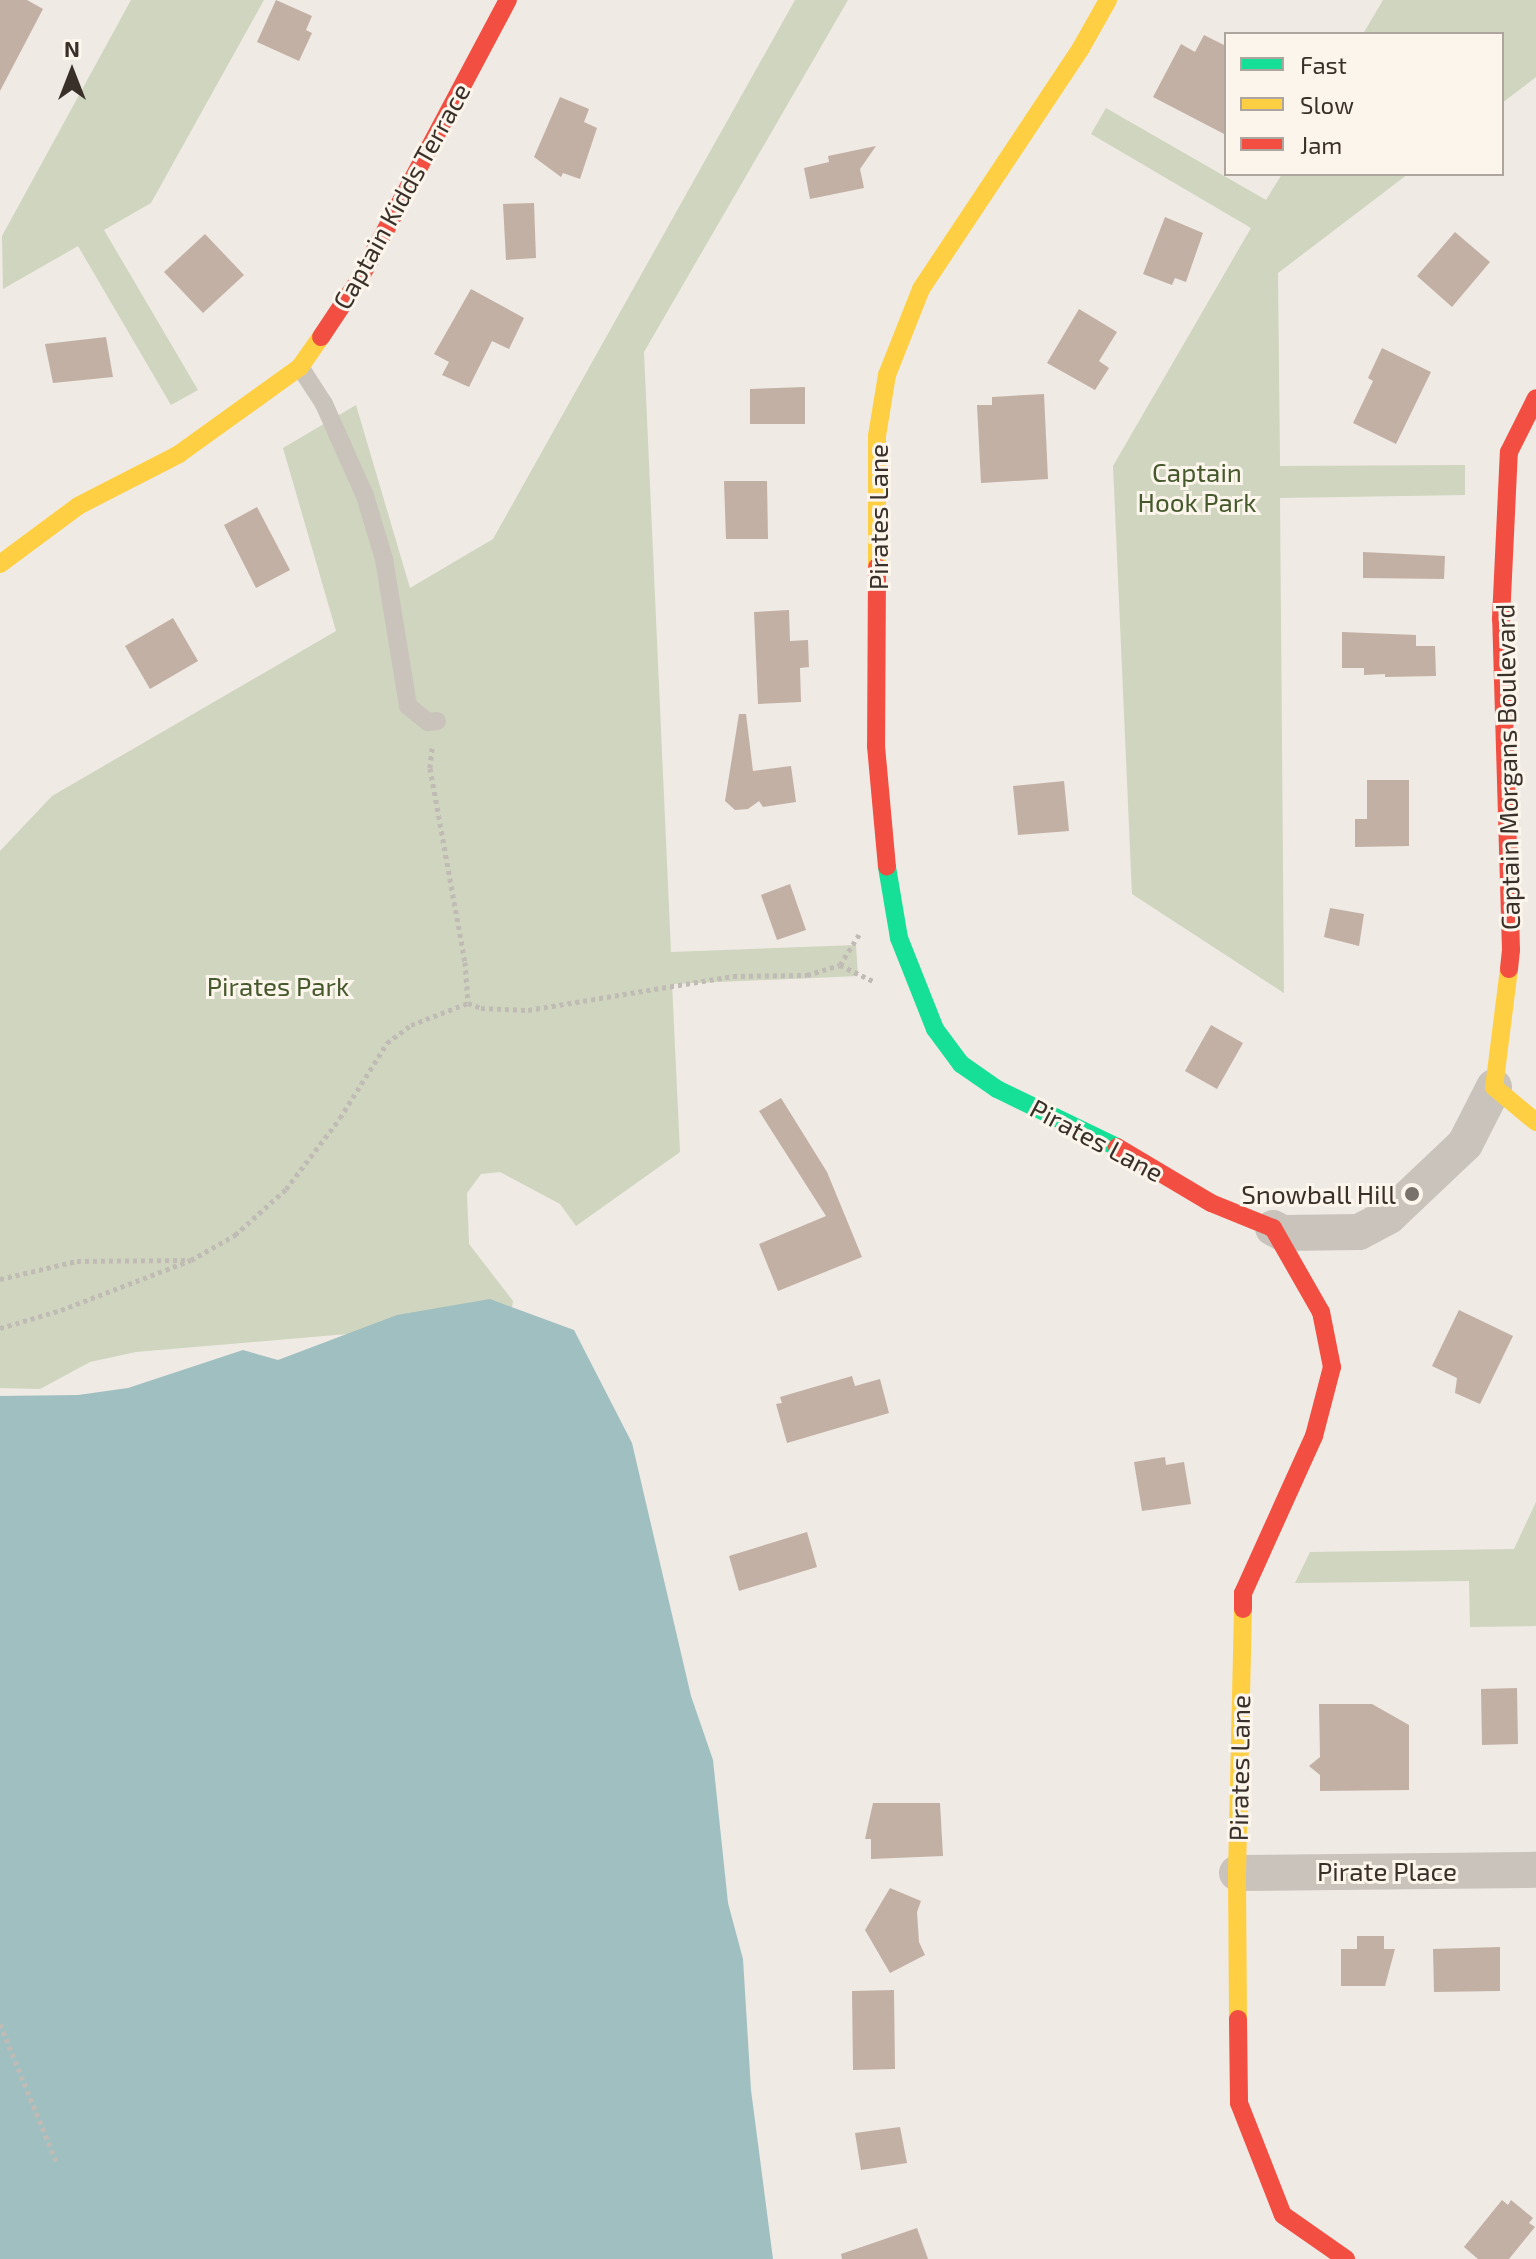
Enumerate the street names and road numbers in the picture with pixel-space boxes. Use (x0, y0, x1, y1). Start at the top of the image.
street label: Captain Kidds Terrace (326, 77, 476, 315)
street label: Pirates Lane (862, 444, 894, 590)
street label: Captain Morgans Boulevard (1489, 603, 1525, 931)
street label: Pirates Lane (1025, 1092, 1169, 1188)
street label: Pirates Lane (1222, 1695, 1256, 1841)
street label: Pirate Place (1317, 1855, 1457, 1887)

